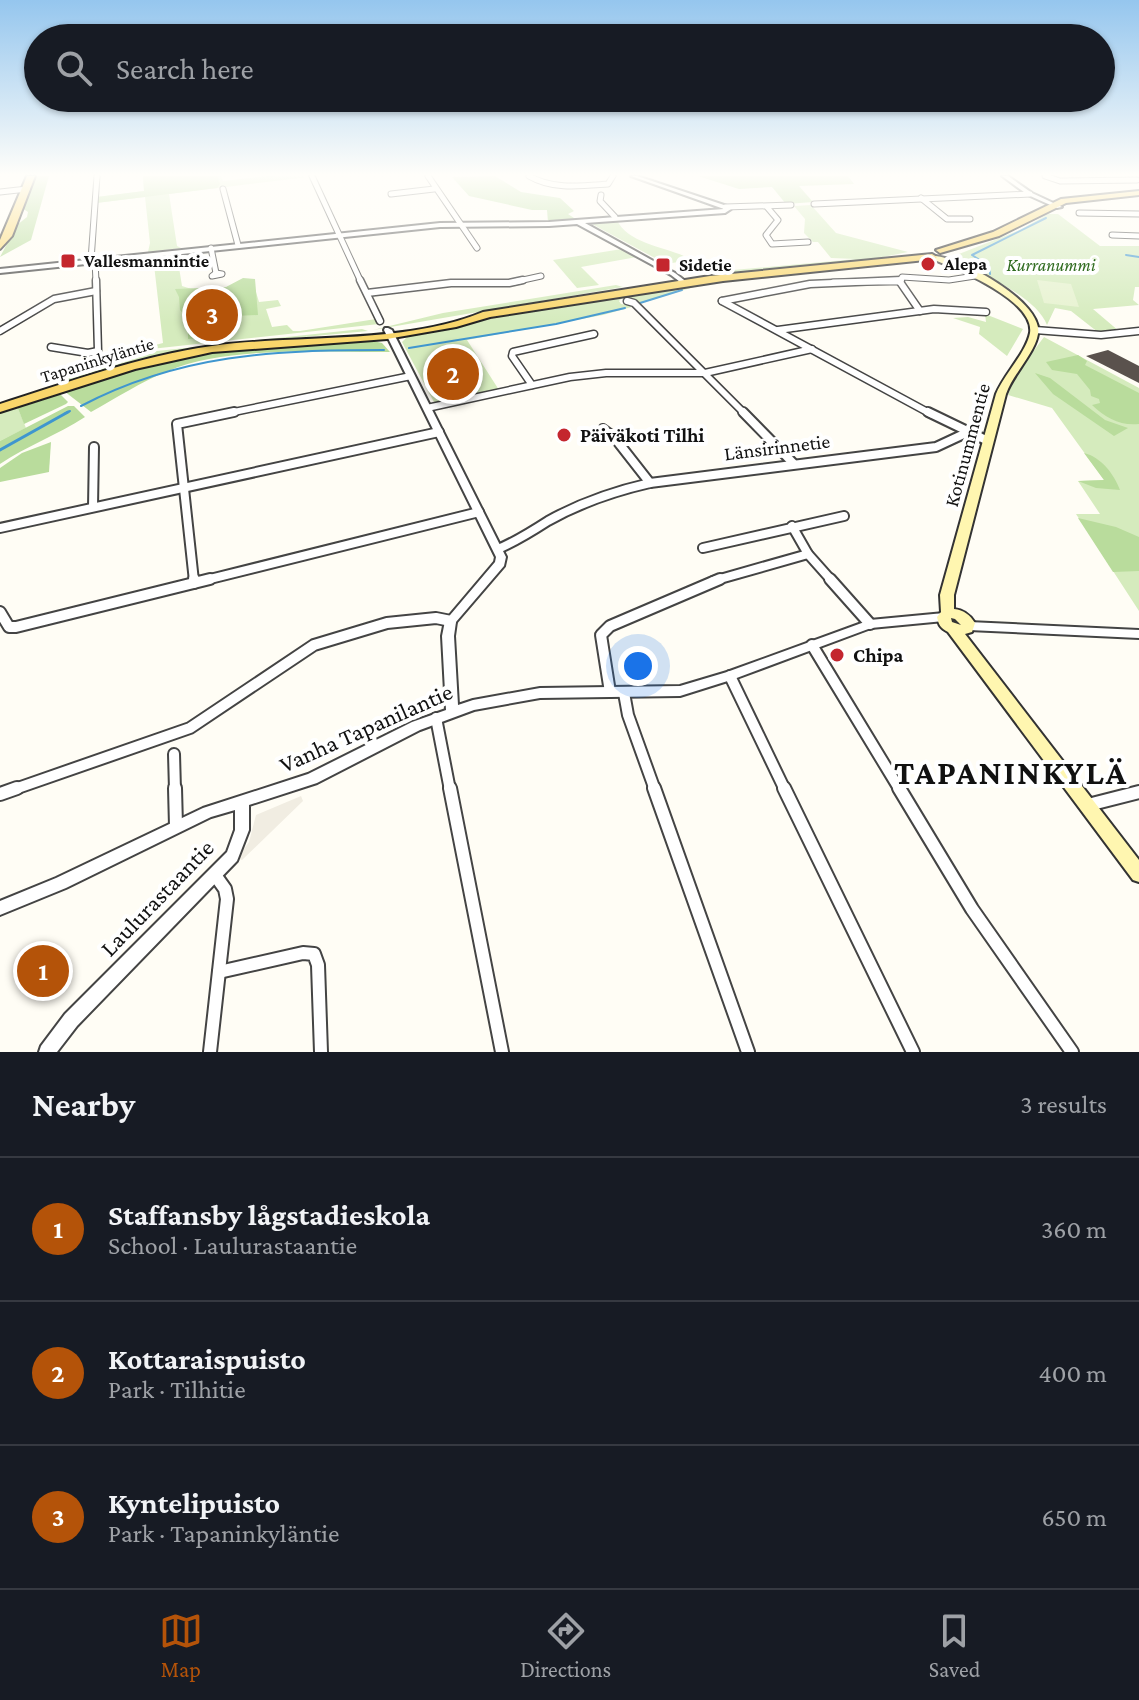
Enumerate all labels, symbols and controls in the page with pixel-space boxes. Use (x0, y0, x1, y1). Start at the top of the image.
search box (24, 24, 1115, 112)
icon: search (52, 46, 96, 90)
text: Search here (116, 52, 254, 85)
place label: Vallesmannintie (83, 251, 209, 271)
marker: Vallesmannintie (59, 252, 77, 270)
place label: Alepa (943, 254, 987, 274)
place label: Sidetie (679, 255, 732, 275)
marker: Alepa (919, 255, 937, 273)
park label: Kurranummi (1006, 255, 1096, 275)
marker: Sidetie (654, 256, 672, 274)
pin: 3 (186, 285, 238, 345)
street label: Tapaninkyläntie (38, 333, 156, 387)
pin: 2 (427, 344, 479, 404)
street label: Kotinummentie (940, 381, 994, 509)
place label: Päiväkoti Tilhi (580, 424, 705, 446)
marker: Päiväkoti Tilhi (555, 426, 573, 444)
street label: Länsirinnetie (723, 430, 831, 464)
place label: Chipa (853, 644, 903, 666)
your location (618, 646, 658, 686)
marker: Chipa (828, 646, 846, 664)
street label: Vanha Tapanilantie (275, 677, 456, 778)
district label: TAPANINKYLÄ (894, 754, 1128, 791)
street label: Laulurastaantie (94, 834, 219, 961)
pin: 1 (17, 941, 69, 1001)
text: Nearby (32, 1086, 135, 1123)
text: 3 results (1020, 1090, 1107, 1119)
text: Staffansby lågstadieskola (108, 1198, 430, 1231)
text: 1 (53, 1215, 63, 1244)
text: 360 m (1041, 1215, 1107, 1244)
text: School · Laulurastaantie (108, 1231, 357, 1260)
text: Kottaraispuisto (108, 1342, 306, 1375)
text: 2 (51, 1359, 65, 1388)
text: 400 m (1039, 1359, 1107, 1388)
text: Park · Tilhitie (108, 1375, 246, 1404)
text: Kyntelipuisto (108, 1486, 280, 1519)
text: 3 (52, 1503, 64, 1532)
text: 650 m (1041, 1503, 1107, 1532)
text: Park · Tapaninkyläntie (108, 1519, 340, 1548)
tab: Map (159, 1609, 203, 1682)
tab: Directions (520, 1609, 611, 1682)
tab: Saved (929, 1609, 980, 1682)

